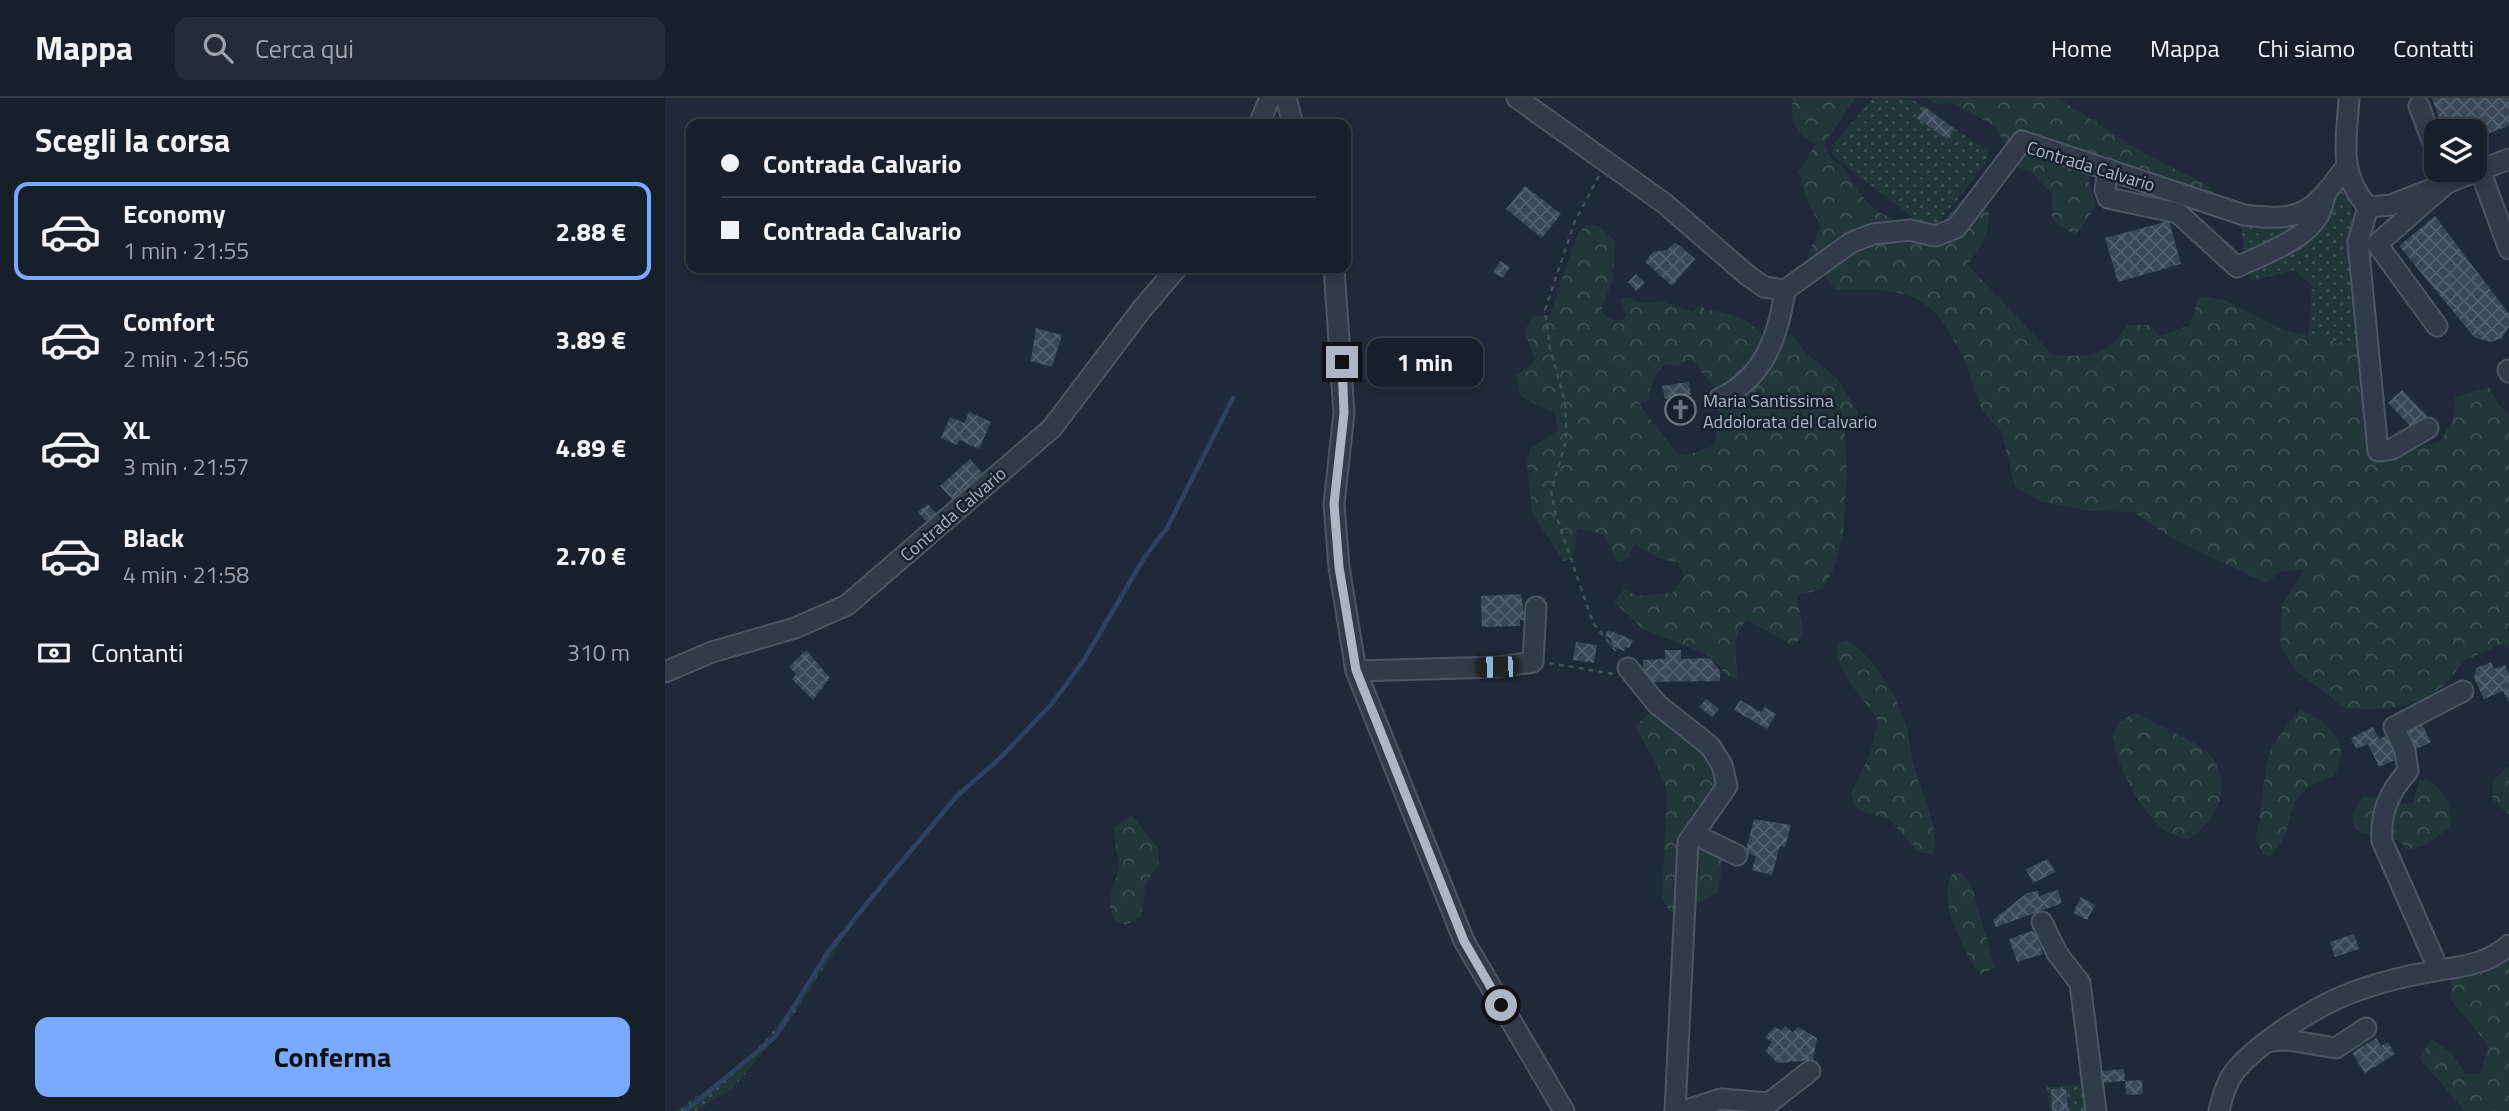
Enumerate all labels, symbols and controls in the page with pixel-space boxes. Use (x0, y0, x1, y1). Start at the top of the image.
search box (175, 17, 665, 80)
text: Mappa (35, 23, 133, 73)
icon: search (199, 29, 237, 67)
text: Cerca qui (255, 29, 354, 68)
text: Home (2051, 30, 2112, 66)
text: Mappa (2150, 30, 2219, 66)
text: Chi siamo (2257, 30, 2355, 66)
text: Contatti (2393, 30, 2474, 66)
text: Scegli la corsa (35, 116, 230, 164)
map controls (2424, 119, 2487, 182)
button: layers (2424, 119, 2487, 182)
street label: Contrada Calvario (2023, 134, 2159, 198)
text: Contrada Calvario (763, 144, 962, 183)
text: Economy (123, 194, 225, 233)
icon: car (39, 200, 102, 263)
text: Contrada Calvario (763, 211, 962, 250)
text: 2.88 € (555, 212, 626, 251)
text: 1 min · 21:55 (123, 233, 249, 268)
text: Comfort (123, 302, 215, 341)
icon: car (39, 308, 102, 371)
text: 3.89 € (555, 320, 626, 359)
callout: 1 min (1367, 338, 1482, 386)
text: 2 min · 21:56 (123, 341, 249, 376)
text: 1 min (1397, 345, 1453, 380)
route end (1326, 346, 1358, 378)
place label: Maria Santissima Addolorata del Calvario (1703, 387, 1877, 435)
church icon: Maria Santissima Addolorata del Calvario (1663, 393, 1697, 427)
text: XL (123, 410, 150, 449)
icon: car (39, 416, 102, 479)
text: 4.89 € (555, 428, 626, 467)
text: 3 min · 21:57 (123, 449, 249, 484)
street label: Contrada Calvario (894, 460, 1012, 568)
text: Black (123, 518, 184, 557)
icon: car (39, 524, 102, 587)
text: 2.70 € (555, 536, 626, 575)
text: 4 min · 21:58 (123, 557, 249, 592)
text: Contanti (91, 633, 183, 672)
icon: cash (35, 634, 73, 672)
text: 310 m (567, 635, 630, 670)
car (1476, 656, 1519, 678)
route start (1485, 989, 1517, 1021)
button: Conferma (35, 1017, 630, 1097)

